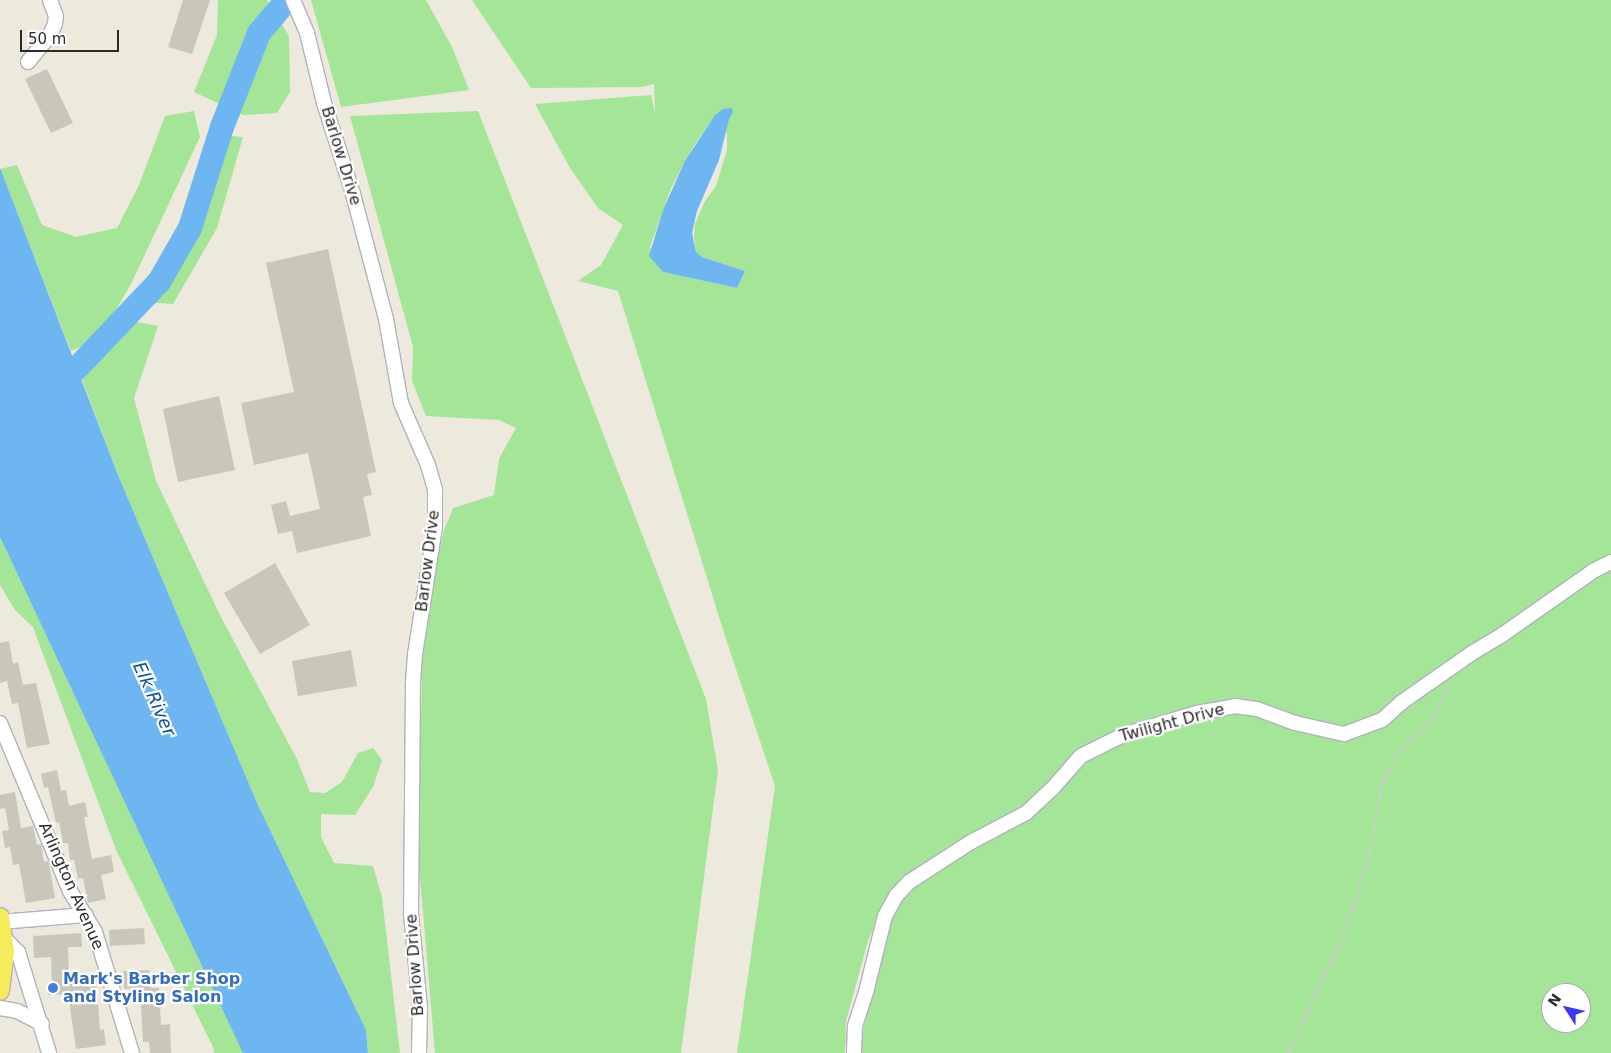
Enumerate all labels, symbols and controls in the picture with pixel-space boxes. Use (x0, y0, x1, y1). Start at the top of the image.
scale bar (22, 20, 121, 52)
text: 50 m (28, 30, 66, 48)
street label: Barlow Drive (317, 104, 365, 208)
street label: Barlow Drive (412, 509, 444, 613)
water label: Elk River (128, 658, 180, 740)
street label: Twilight Drive (1117, 700, 1227, 746)
street label: Arlington Avenue (34, 819, 108, 953)
street label: Barlow Drive (402, 913, 428, 1017)
place label: Mark's Barber Shop and Styling Salon (63, 969, 240, 1007)
marker: Mark's Barber Shop and Styling Salon (47, 982, 59, 994)
north arrow (1541, 983, 1591, 1033)
text: N (1545, 991, 1564, 1009)

